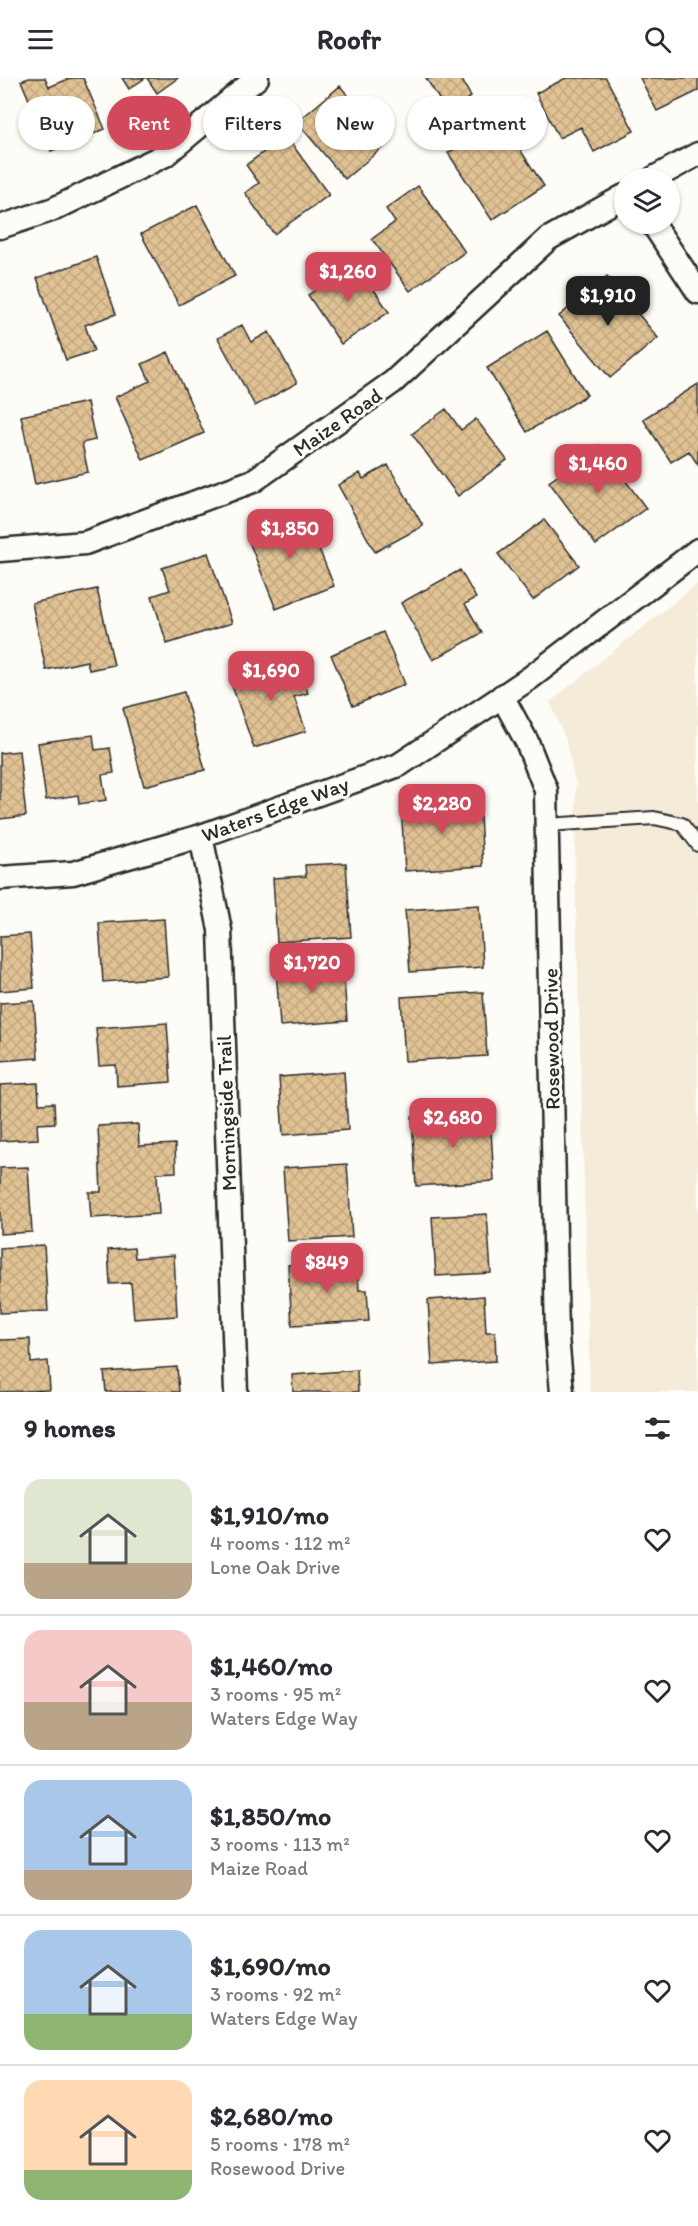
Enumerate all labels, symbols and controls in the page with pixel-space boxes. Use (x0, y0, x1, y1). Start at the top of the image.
icon: menu (24, 23, 57, 56)
text: Roofr (317, 23, 381, 56)
icon: search (641, 23, 674, 56)
chip: Buy (18, 96, 95, 150)
chip: Rent (107, 96, 191, 150)
chip: Filters (203, 96, 303, 150)
chip: New (315, 96, 395, 150)
chip: Apartment (407, 96, 547, 150)
map controls (614, 168, 680, 234)
button: layers (614, 168, 680, 234)
pin: $1,260 (299, 252, 397, 303)
text: $1,260 (319, 259, 377, 283)
pin: $1,910 (559, 276, 657, 327)
text: $1,910 (580, 283, 636, 307)
street label: Maize Road (288, 382, 386, 462)
pin: $1,460 (549, 444, 647, 495)
text: $1,460 (568, 451, 628, 475)
pin: $1,850 (241, 509, 339, 560)
text: $1,850 (261, 516, 319, 540)
pin: $1,690 (222, 651, 320, 702)
text: $1,690 (242, 658, 300, 682)
street label: Waters Edge Way (198, 771, 352, 847)
pin: $2,280 (393, 784, 491, 835)
text: $2,280 (412, 791, 472, 815)
pin: $1,720 (263, 943, 361, 994)
text: $1,720 (284, 950, 340, 974)
street label: Rosewood Drive (537, 968, 565, 1110)
street label: Morningside Trail (211, 1035, 241, 1191)
pin: $2,680 (404, 1098, 502, 1149)
text: $2,680 (423, 1105, 483, 1129)
pin: $849 (291, 1243, 363, 1294)
text: $849 (305, 1250, 349, 1274)
text: 9 homes (24, 1412, 116, 1444)
icon: filters (641, 1412, 674, 1445)
text: $1,910/mo (210, 1499, 329, 1531)
icon: home (72, 1503, 144, 1575)
icon: heart (641, 1523, 674, 1556)
text: 4 rooms · 112 m² (210, 1531, 350, 1555)
text: Lone Oak Drive (210, 1555, 340, 1579)
text: $1,460/mo (210, 1650, 333, 1682)
icon: home (72, 1654, 144, 1726)
icon: heart (641, 1674, 674, 1707)
text: 3 rooms · 95 m² (210, 1682, 341, 1706)
text: Waters Edge Way (210, 1706, 357, 1730)
text: $1,850/mo (210, 1800, 331, 1832)
icon: home (72, 1804, 144, 1876)
icon: heart (641, 1824, 674, 1857)
text: 3 rooms · 113 m² (210, 1832, 350, 1856)
text: Maize Road (210, 1856, 308, 1880)
text: $1,690/mo (210, 1950, 331, 1982)
icon: home (72, 1954, 144, 2026)
icon: heart (641, 1974, 674, 2007)
text: 3 rooms · 92 m² (210, 1982, 341, 2006)
text: Waters Edge Way (210, 2006, 357, 2030)
text: $2,680/mo (210, 2100, 333, 2132)
icon: home (72, 2104, 144, 2176)
icon: heart (641, 2124, 674, 2157)
text: 5 rooms · 178 m² (210, 2132, 350, 2156)
text: Rosewood Drive (210, 2156, 345, 2180)

